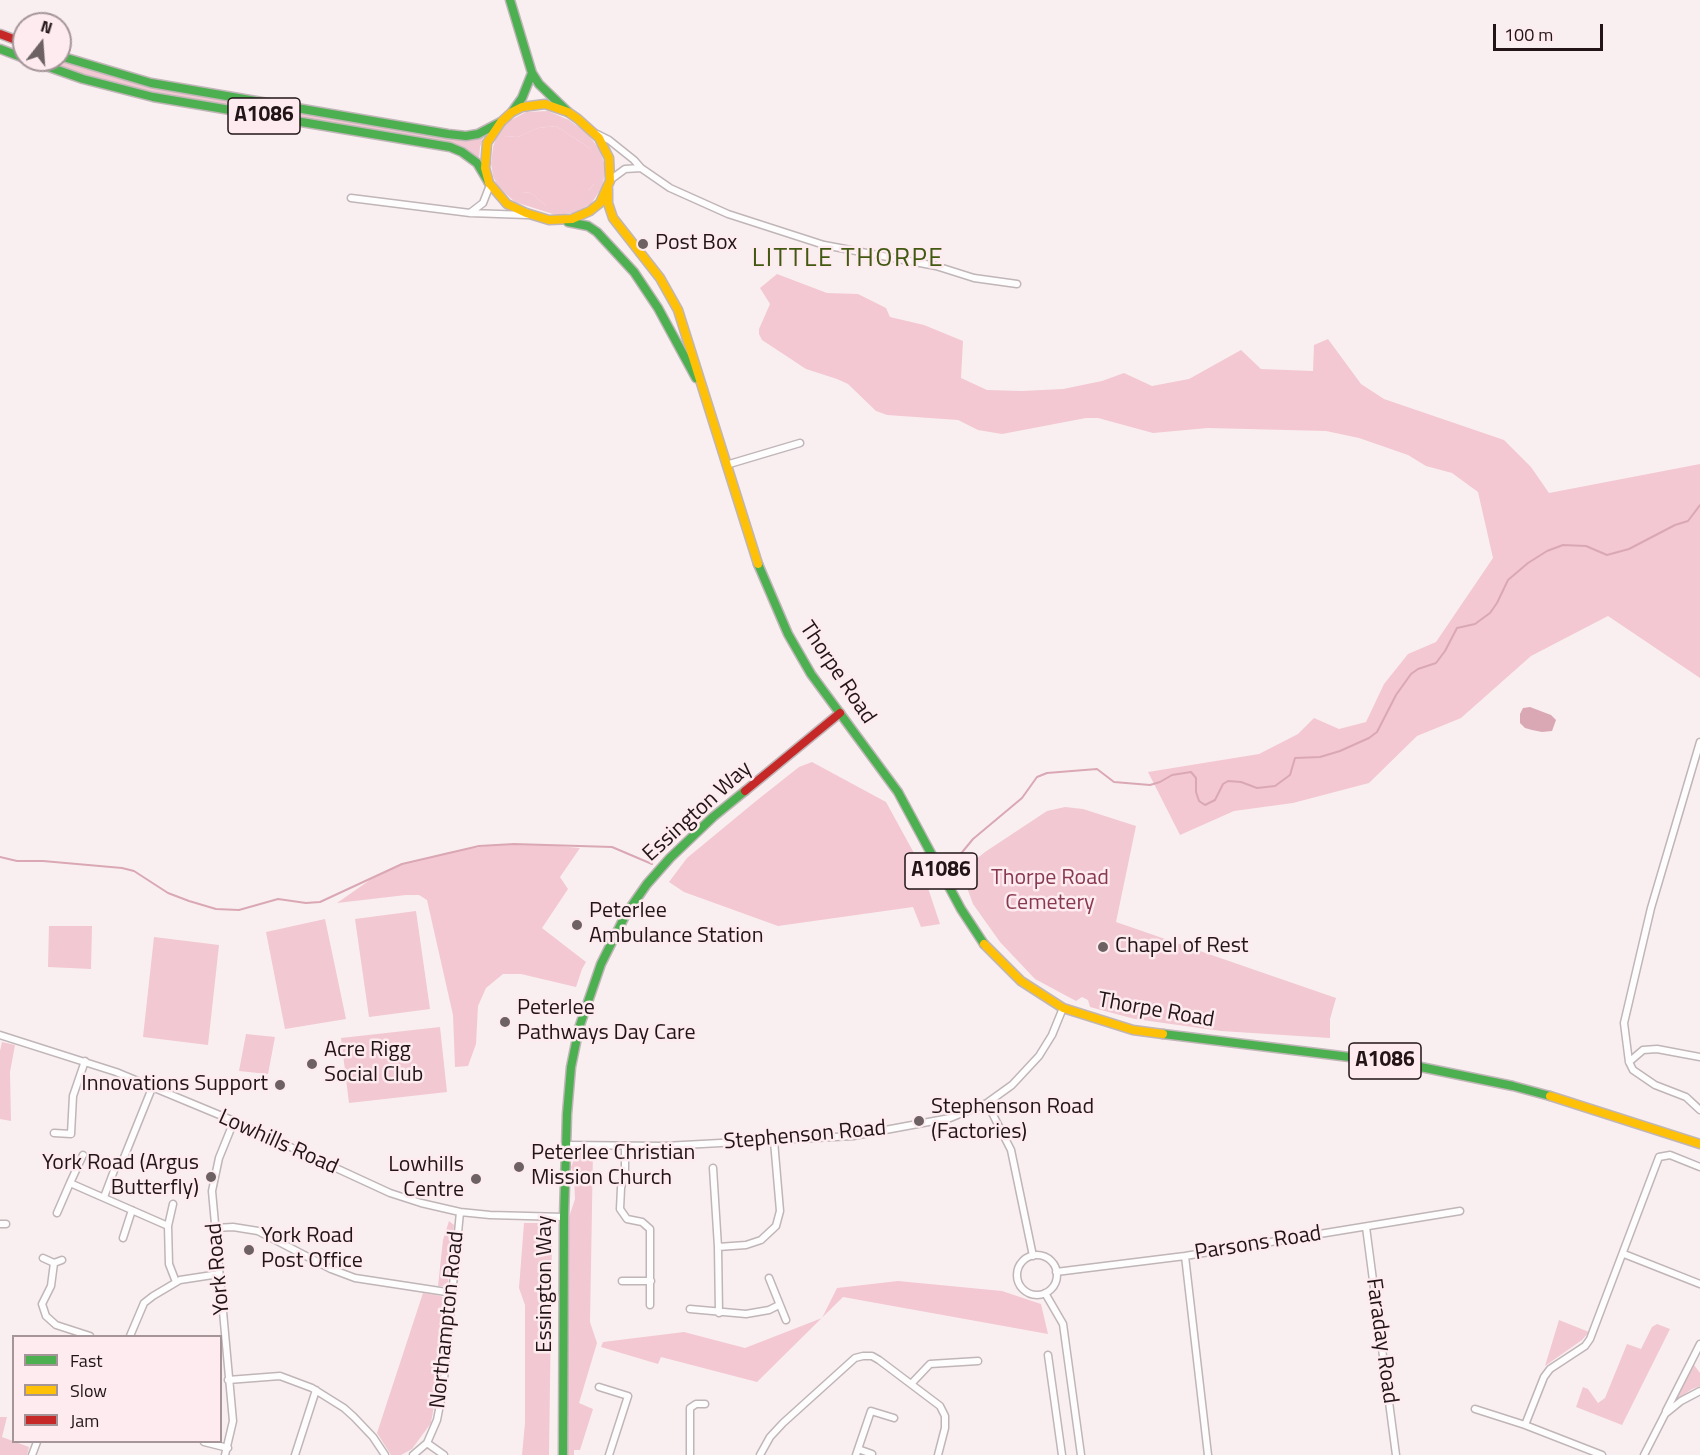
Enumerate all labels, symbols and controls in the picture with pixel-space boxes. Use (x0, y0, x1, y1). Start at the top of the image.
north arrow (12, 12, 72, 72)
scale bar (1496, 12, 1606, 50)
text: N (38, 14, 55, 40)
text: 100 m (1504, 21, 1553, 48)
road number: A1086 (228, 98, 300, 134)
place label: Post Box (655, 231, 737, 257)
marker: Post Box (636, 237, 650, 251)
district label: LITTLE THORPE (752, 244, 944, 276)
street label: Thorpe Road (793, 617, 881, 729)
street label: Essington Way (638, 756, 758, 868)
road number: A1086 (905, 853, 977, 889)
park label: Thorpe Road Cemetery (991, 866, 1109, 918)
place label: Peterlee Ambulance Station (589, 899, 764, 950)
marker: Peterlee Ambulance Station (570, 918, 584, 932)
place label: Chapel of Rest (1115, 934, 1249, 960)
marker: Chapel of Rest (1096, 940, 1110, 954)
street label: Thorpe Road (1096, 988, 1216, 1034)
place label: Peterlee Pathways Day Care (517, 996, 696, 1048)
marker: Peterlee Pathways Day Care (498, 1015, 512, 1029)
place label: Acre Rigg Social Club (324, 1038, 423, 1090)
road number: A1086 (1349, 1043, 1421, 1079)
marker: Acre Rigg Social Club (305, 1057, 319, 1071)
place label: Innovations Support (81, 1072, 268, 1098)
marker: Innovations Support (273, 1078, 287, 1092)
place label: Stephenson Road (Factories) (931, 1095, 1094, 1146)
street label: Lowhills Road (214, 1105, 342, 1181)
marker: Stephenson Road (Factories) (912, 1114, 926, 1128)
street label: Stephenson Road (723, 1116, 887, 1156)
place label: Peterlee Christian Mission Church (531, 1141, 695, 1192)
place label: York Road (Argus Butterfly) (42, 1151, 199, 1202)
place label: Lowhills Centre (388, 1153, 464, 1204)
marker: Peterlee Christian Mission Church (512, 1160, 526, 1174)
marker: York Road (Argus Butterfly) (204, 1170, 218, 1184)
marker: Lowhills Centre (469, 1172, 483, 1186)
street label: Essington Way (533, 1215, 559, 1353)
street label: Parsons Road (1193, 1221, 1323, 1267)
street label: York Road (202, 1222, 236, 1316)
place label: York Road Post Office (261, 1224, 363, 1276)
street label: Northampton Road (426, 1230, 470, 1410)
marker: York Road Post Office (242, 1243, 256, 1257)
street label: Faraday Road (1359, 1277, 1403, 1405)
legend (12, 1335, 222, 1443)
text: Fast (70, 1347, 103, 1374)
text: Slow (70, 1377, 107, 1404)
text: Jam (70, 1407, 99, 1434)

